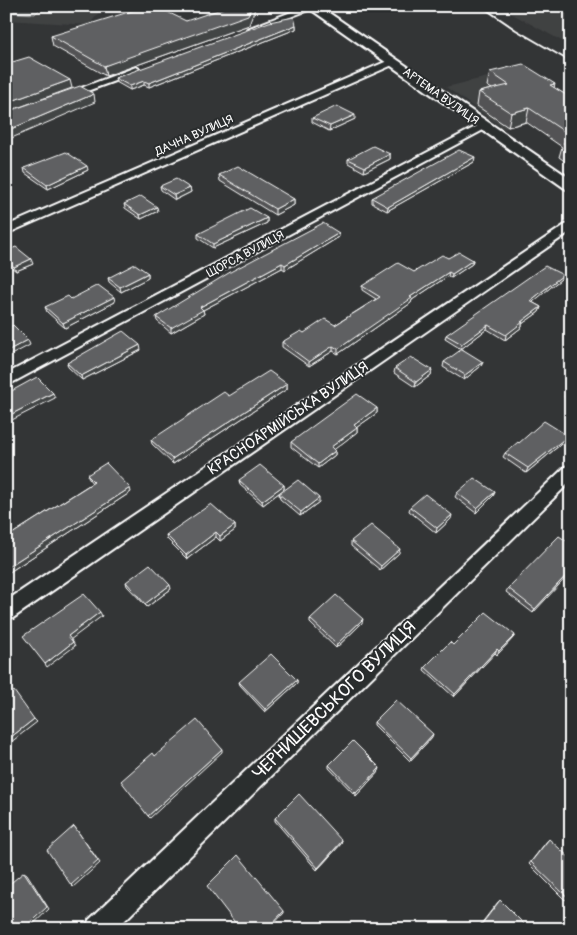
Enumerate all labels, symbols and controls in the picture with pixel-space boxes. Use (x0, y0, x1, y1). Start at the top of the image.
street label: АРТЕМА ВУЛИЦЯ (400, 65, 482, 128)
street label: ДАЧНА ВУЛИЦЯ (152, 111, 236, 160)
street label: ЩОРСА ВУЛИЦЯ (204, 228, 287, 281)
street label: КРАСНОАРМІЙСЬКА ВУЛИЦЯ (204, 357, 372, 479)
street label: ЧЕРНИШЕВСЬКОГО ВУЛИЦЯ (248, 616, 421, 785)

